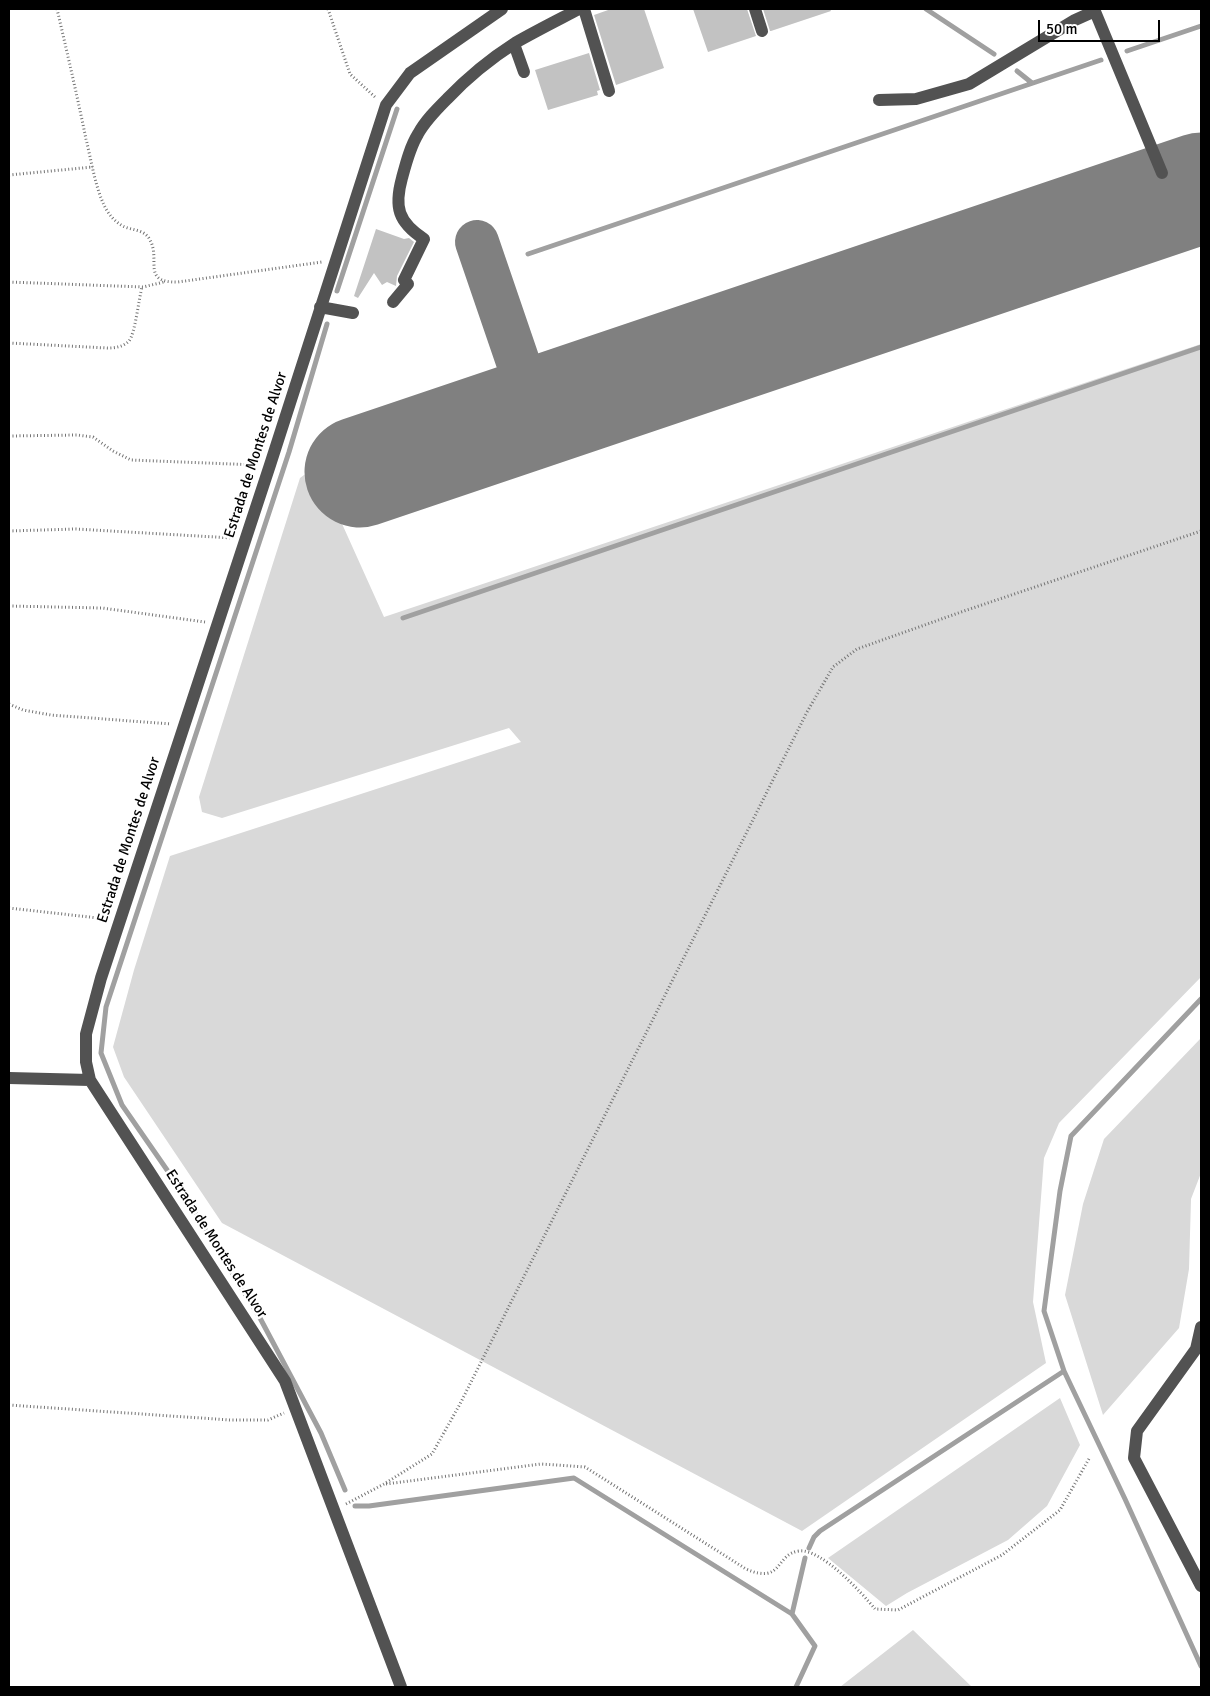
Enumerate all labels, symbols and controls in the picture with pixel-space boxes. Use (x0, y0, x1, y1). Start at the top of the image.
scale bar (1040, 10, 1162, 42)
text: 50 m (1046, 20, 1077, 38)
street label: Estrada de Montes de Alvor (221, 370, 291, 540)
street label: Estrada de Montes de Alvor (94, 755, 164, 925)
street label: Estrada de Montes de Alvor (161, 1166, 271, 1322)

